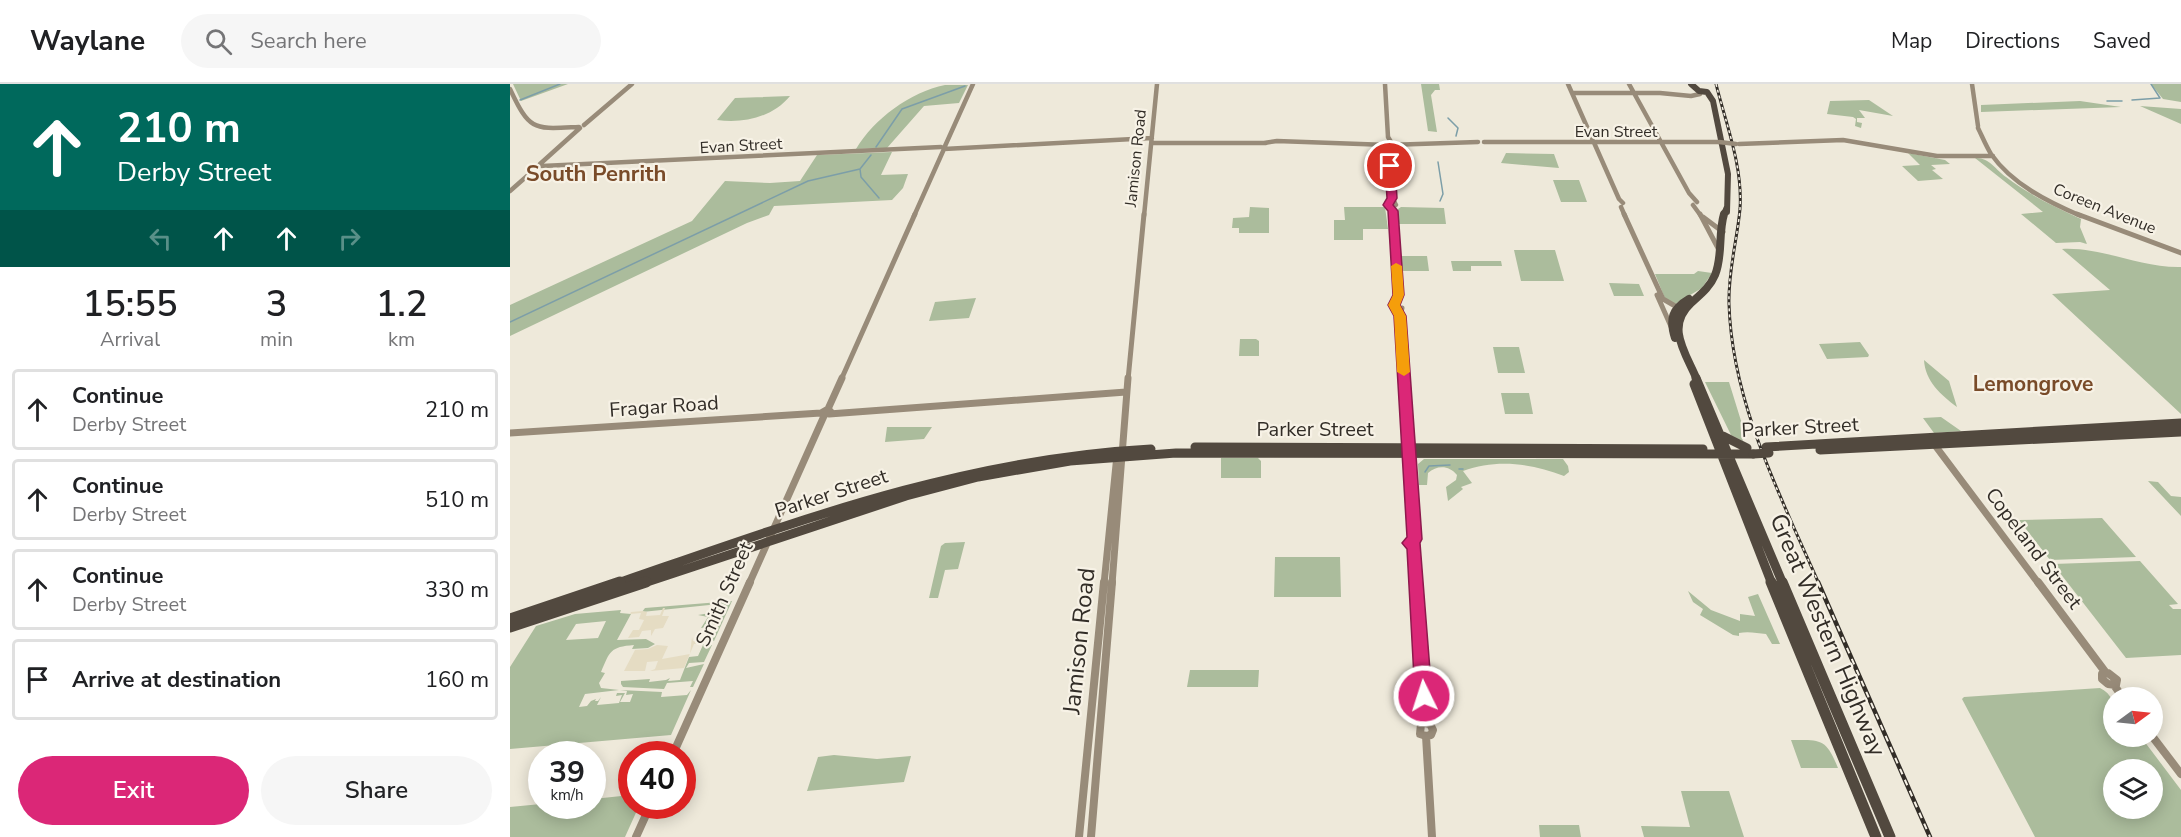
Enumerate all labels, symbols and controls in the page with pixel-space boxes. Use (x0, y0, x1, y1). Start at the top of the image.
search box (181, 14, 601, 68)
text: Waylane (30, 22, 145, 60)
icon: search (202, 25, 235, 58)
text: Search here (250, 26, 367, 56)
text: Map (1891, 27, 1932, 55)
text: Directions (1965, 27, 2060, 55)
text: Saved (2093, 27, 2151, 55)
text: 210 m (117, 100, 241, 157)
icon: ahead (18, 108, 96, 186)
street label: Jamison Road (1120, 108, 1152, 209)
street label: Evan Street (1575, 121, 1658, 143)
street label: Evan Street (699, 133, 783, 159)
pin (1364, 140, 1415, 191)
icon: arrive (1373, 149, 1406, 182)
text: Derby Street (117, 154, 271, 191)
district label: South Penrith (526, 159, 666, 189)
street label: Coreen Avenue (2050, 178, 2159, 240)
icon: left (144, 222, 177, 255)
icon: ahead (207, 222, 240, 255)
icon: ahead (270, 222, 303, 255)
icon: right (333, 222, 366, 255)
text: 15:55 (83, 280, 177, 329)
text: 3 (266, 280, 287, 329)
text: 1.2 (376, 280, 427, 329)
text: Arrival (100, 326, 160, 353)
text: min (260, 326, 293, 353)
text: km (388, 326, 415, 353)
district label: Lemongrove (1973, 370, 2093, 398)
text: Continue (72, 381, 163, 411)
street label: Fragar Road (608, 389, 720, 424)
icon: ahead (21, 393, 54, 426)
text: 210 m (425, 395, 489, 425)
text: Derby Street (72, 411, 186, 438)
street label: Parker Street (1741, 411, 1860, 444)
street label: Parker Street (1256, 416, 1375, 443)
street label: Parker Street (771, 462, 892, 524)
text: Continue (72, 471, 163, 501)
street label: Copeland Street (1979, 482, 2089, 615)
icon: ahead (21, 483, 54, 516)
text: 510 m (425, 485, 489, 515)
text: Derby Street (72, 501, 186, 528)
street label: Great Western Highway (1762, 509, 1894, 762)
street label: Smith Street (689, 537, 760, 651)
text: Continue (72, 561, 163, 591)
street label: Jamison Road (1055, 566, 1103, 717)
icon: ahead (21, 573, 54, 606)
text: 330 m (425, 575, 489, 605)
text: Derby Street (72, 591, 186, 618)
icon: arrive (21, 663, 54, 696)
position arrow (1392, 664, 1456, 728)
text: Arrive at destination (72, 665, 281, 695)
text: 160 m (425, 665, 489, 695)
north arrow (2103, 687, 2163, 747)
map controls (2103, 687, 2163, 819)
speed limit sign: 40 (618, 741, 696, 819)
text: 39 (549, 752, 585, 793)
button: Exit (18, 756, 249, 825)
button: Share (261, 756, 492, 825)
button: layers (2103, 759, 2163, 819)
text: km/h (550, 785, 584, 805)

